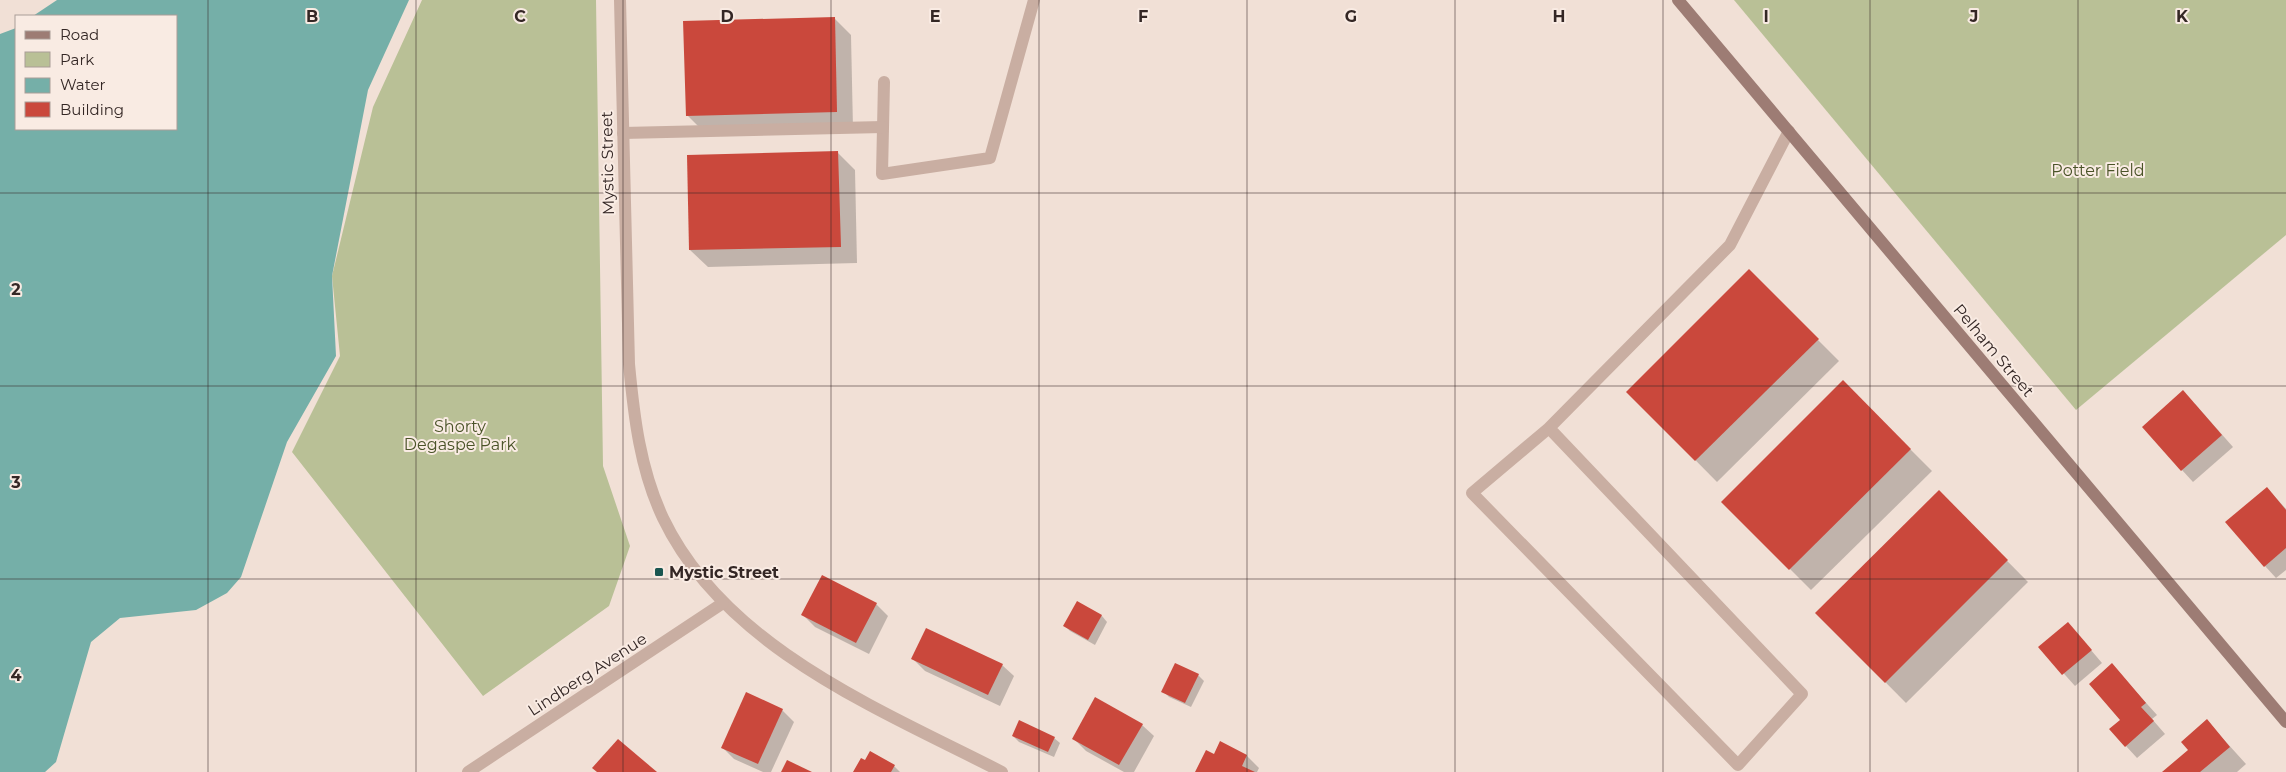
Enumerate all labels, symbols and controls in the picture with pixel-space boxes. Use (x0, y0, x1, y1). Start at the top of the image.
text: B (306, 7, 318, 26)
text: C (514, 7, 526, 26)
text: D (720, 7, 734, 26)
text: E (930, 7, 940, 26)
text: F (1138, 7, 1148, 26)
text: G (1345, 7, 1357, 26)
text: H (1553, 7, 1565, 26)
text: I (1763, 7, 1769, 26)
text: J (1969, 7, 1978, 26)
text: K (2176, 7, 2189, 26)
legend (15, 15, 178, 130)
text: Road (60, 25, 99, 44)
text: Park (60, 50, 94, 69)
text: Water (60, 75, 106, 94)
text: Building (60, 100, 124, 119)
street label: Mystic Street (597, 110, 618, 215)
park label: Potter Field (2051, 161, 2145, 180)
text: 2 (11, 280, 21, 299)
street label: Pelham Street (1949, 300, 2038, 401)
park label: Shorty Degaspe Park (404, 417, 517, 454)
text: 3 (10, 473, 21, 492)
place label: Mystic Street (669, 563, 779, 582)
marker: Mystic Street (653, 566, 665, 578)
street label: Lindberg Avenue (524, 629, 650, 720)
text: 4 (10, 666, 22, 685)

